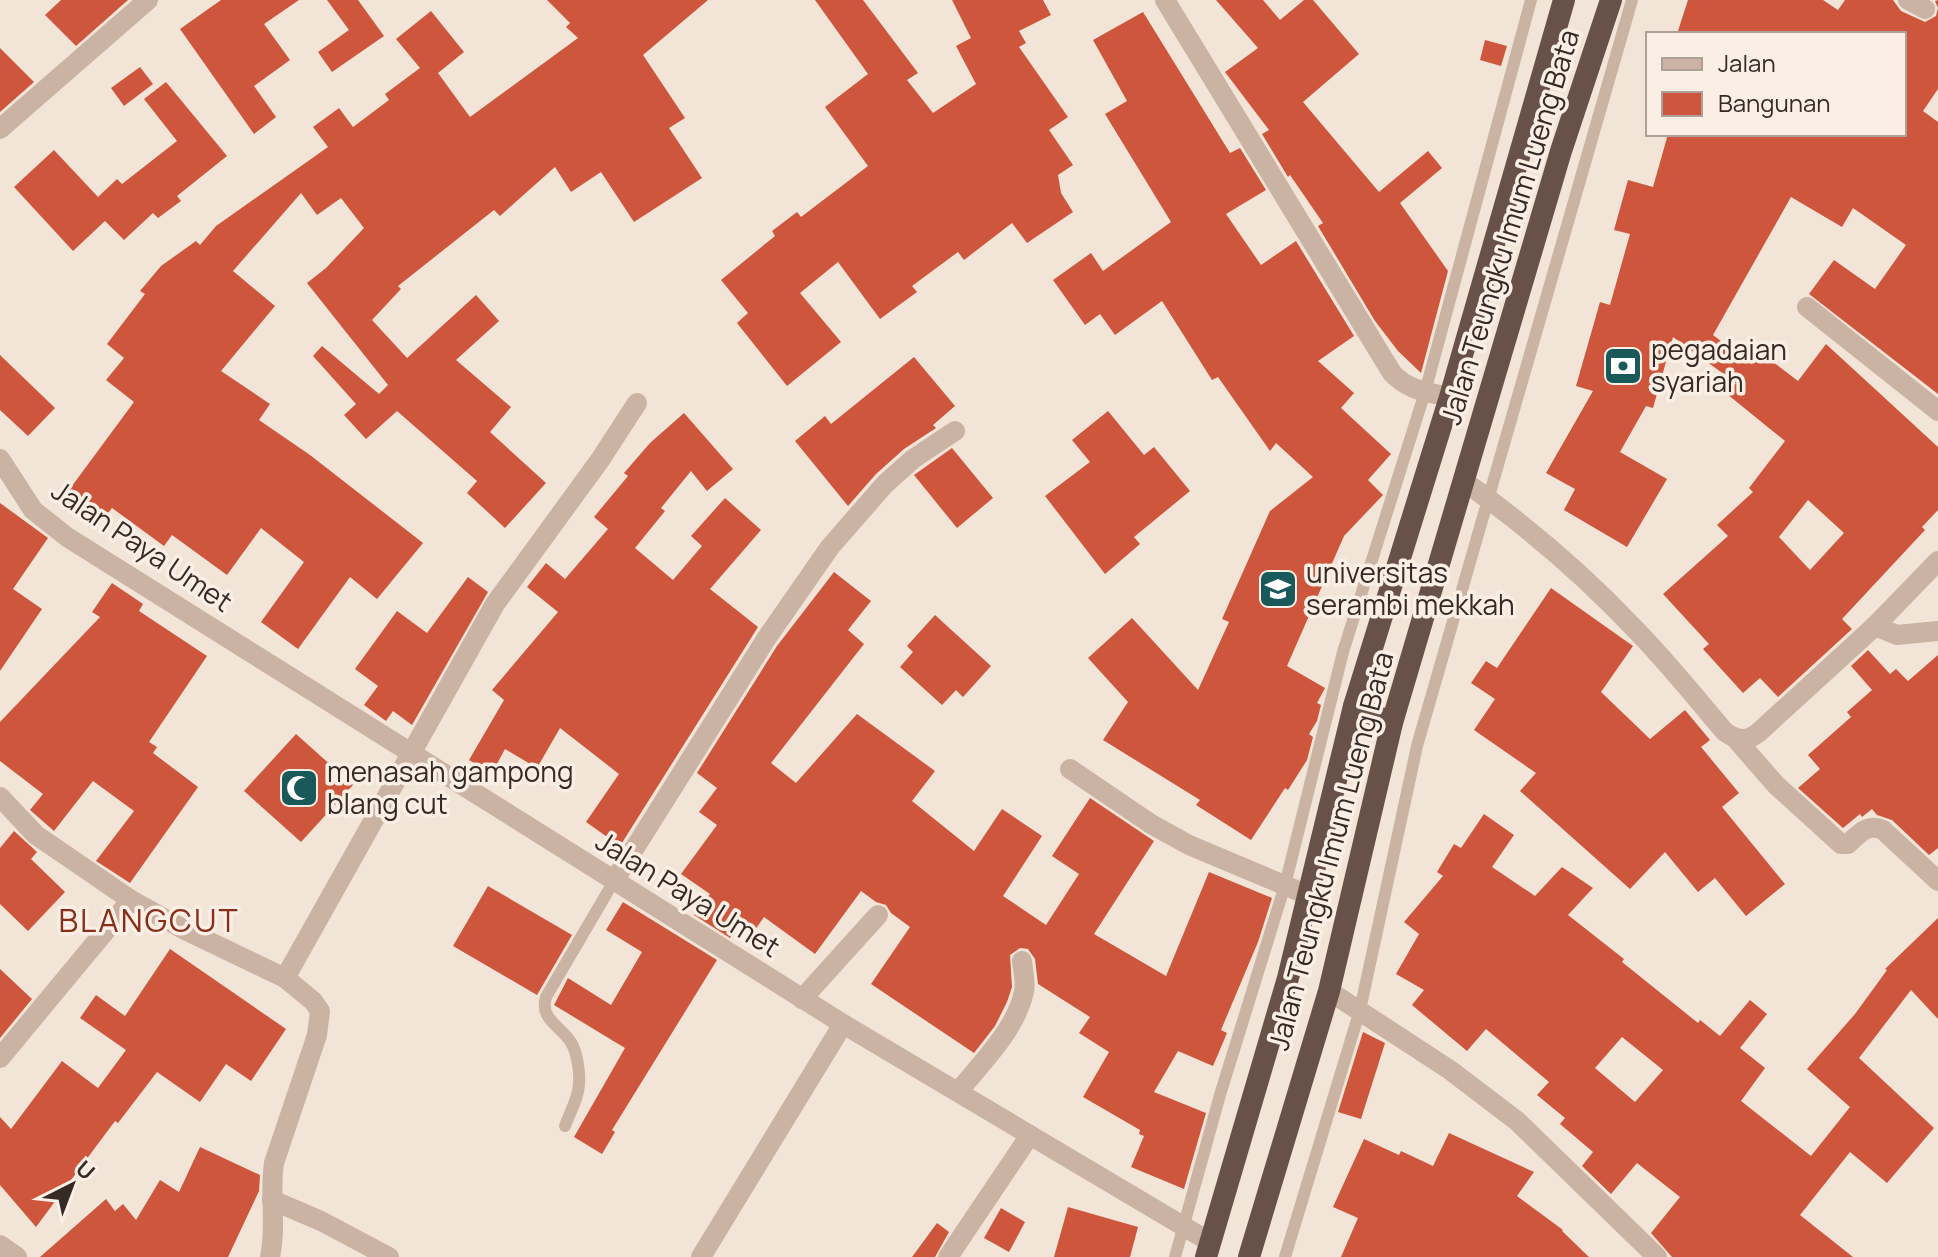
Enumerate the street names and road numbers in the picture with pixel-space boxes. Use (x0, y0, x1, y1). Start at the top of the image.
street label: Jalan Teungku Imum Lueng Bata (1431, 25, 1587, 429)
street label: Jalan Paya Umet (45, 471, 240, 620)
street label: Jalan Teungku Imum Lueng Bata (1258, 647, 1402, 1054)
street label: Jalan Paya Umet (589, 821, 788, 965)

